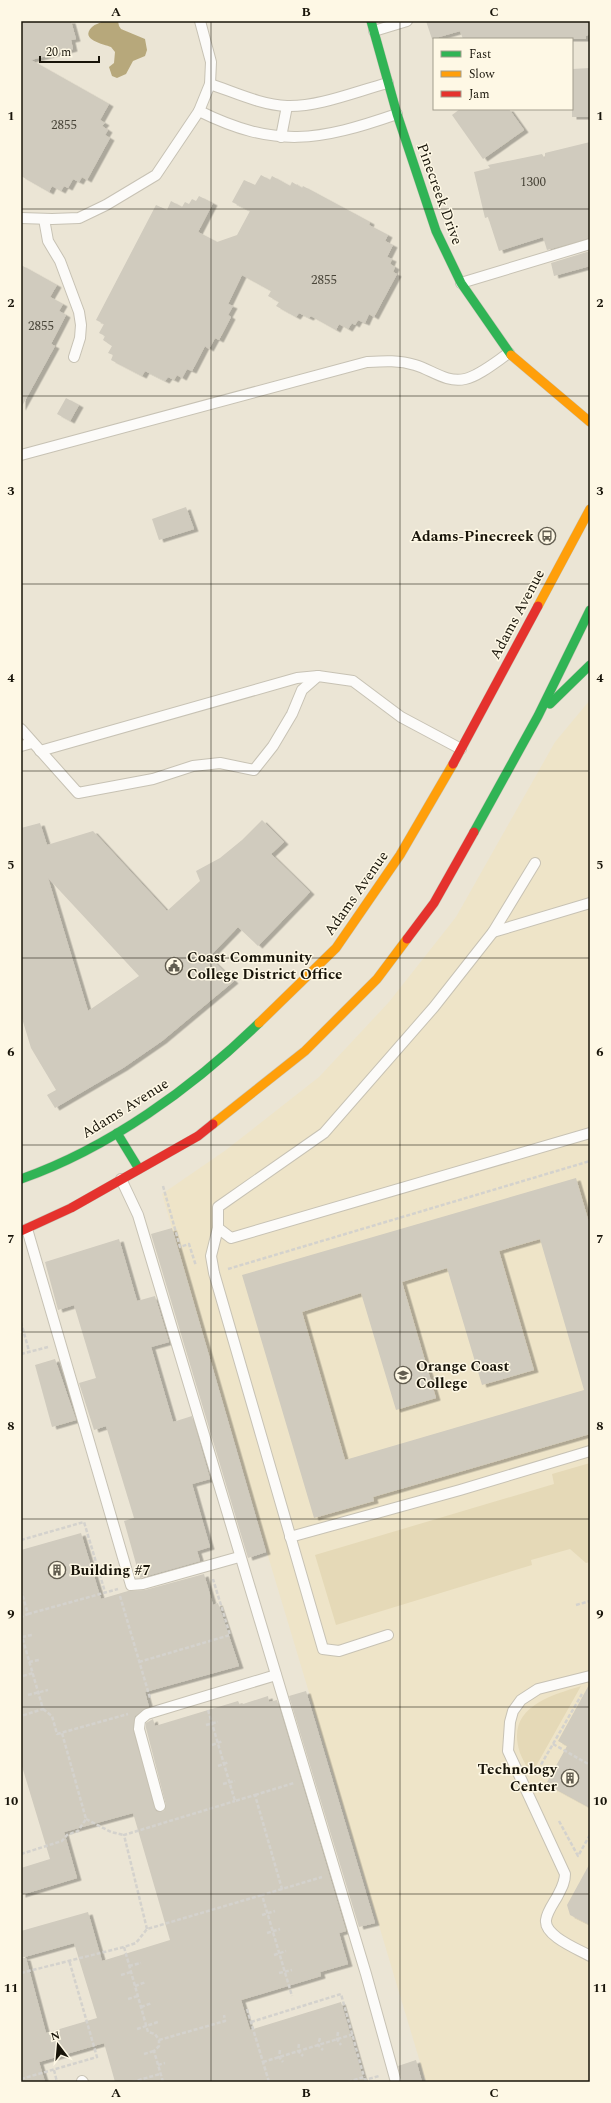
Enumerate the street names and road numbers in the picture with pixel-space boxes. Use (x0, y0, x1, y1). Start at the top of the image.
street label: Pinecreek Drive (410, 140, 469, 248)
street label: Adams Avenue (484, 565, 551, 663)
street label: Adams Avenue (319, 846, 394, 941)
street label: Adams Avenue (77, 1072, 173, 1144)

